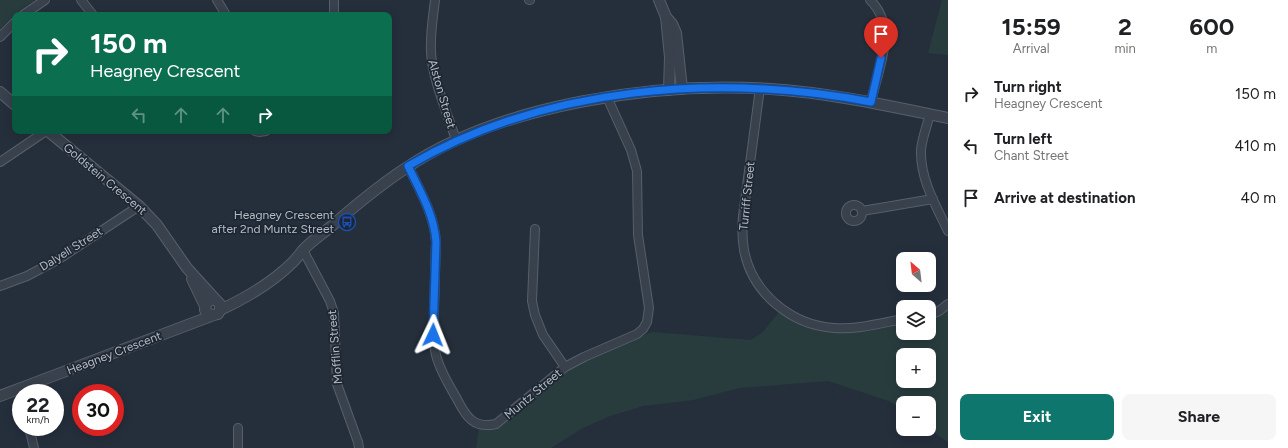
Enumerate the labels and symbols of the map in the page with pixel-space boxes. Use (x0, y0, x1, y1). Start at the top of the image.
pin (864, 17, 898, 58)
street label: Alston Street (425, 58, 459, 131)
street label: Goldstein Crescent (61, 140, 150, 218)
street label: Turriff Street (736, 160, 758, 231)
place label: Heagney Crescent after 2nd Muntz Street (211, 208, 334, 236)
bus stop icon: Heagney Crescent after 2nd Muntz Street (337, 212, 357, 232)
street label: Dalyell Street (37, 224, 105, 274)
north arrow (896, 252, 936, 292)
street label: Mofflin Street (325, 309, 345, 385)
position arrow (412, 314, 454, 356)
street label: Heagney Crescent (65, 328, 164, 377)
street label: Muntz Street (501, 366, 565, 422)
speed limit sign: 30 (72, 384, 124, 436)

